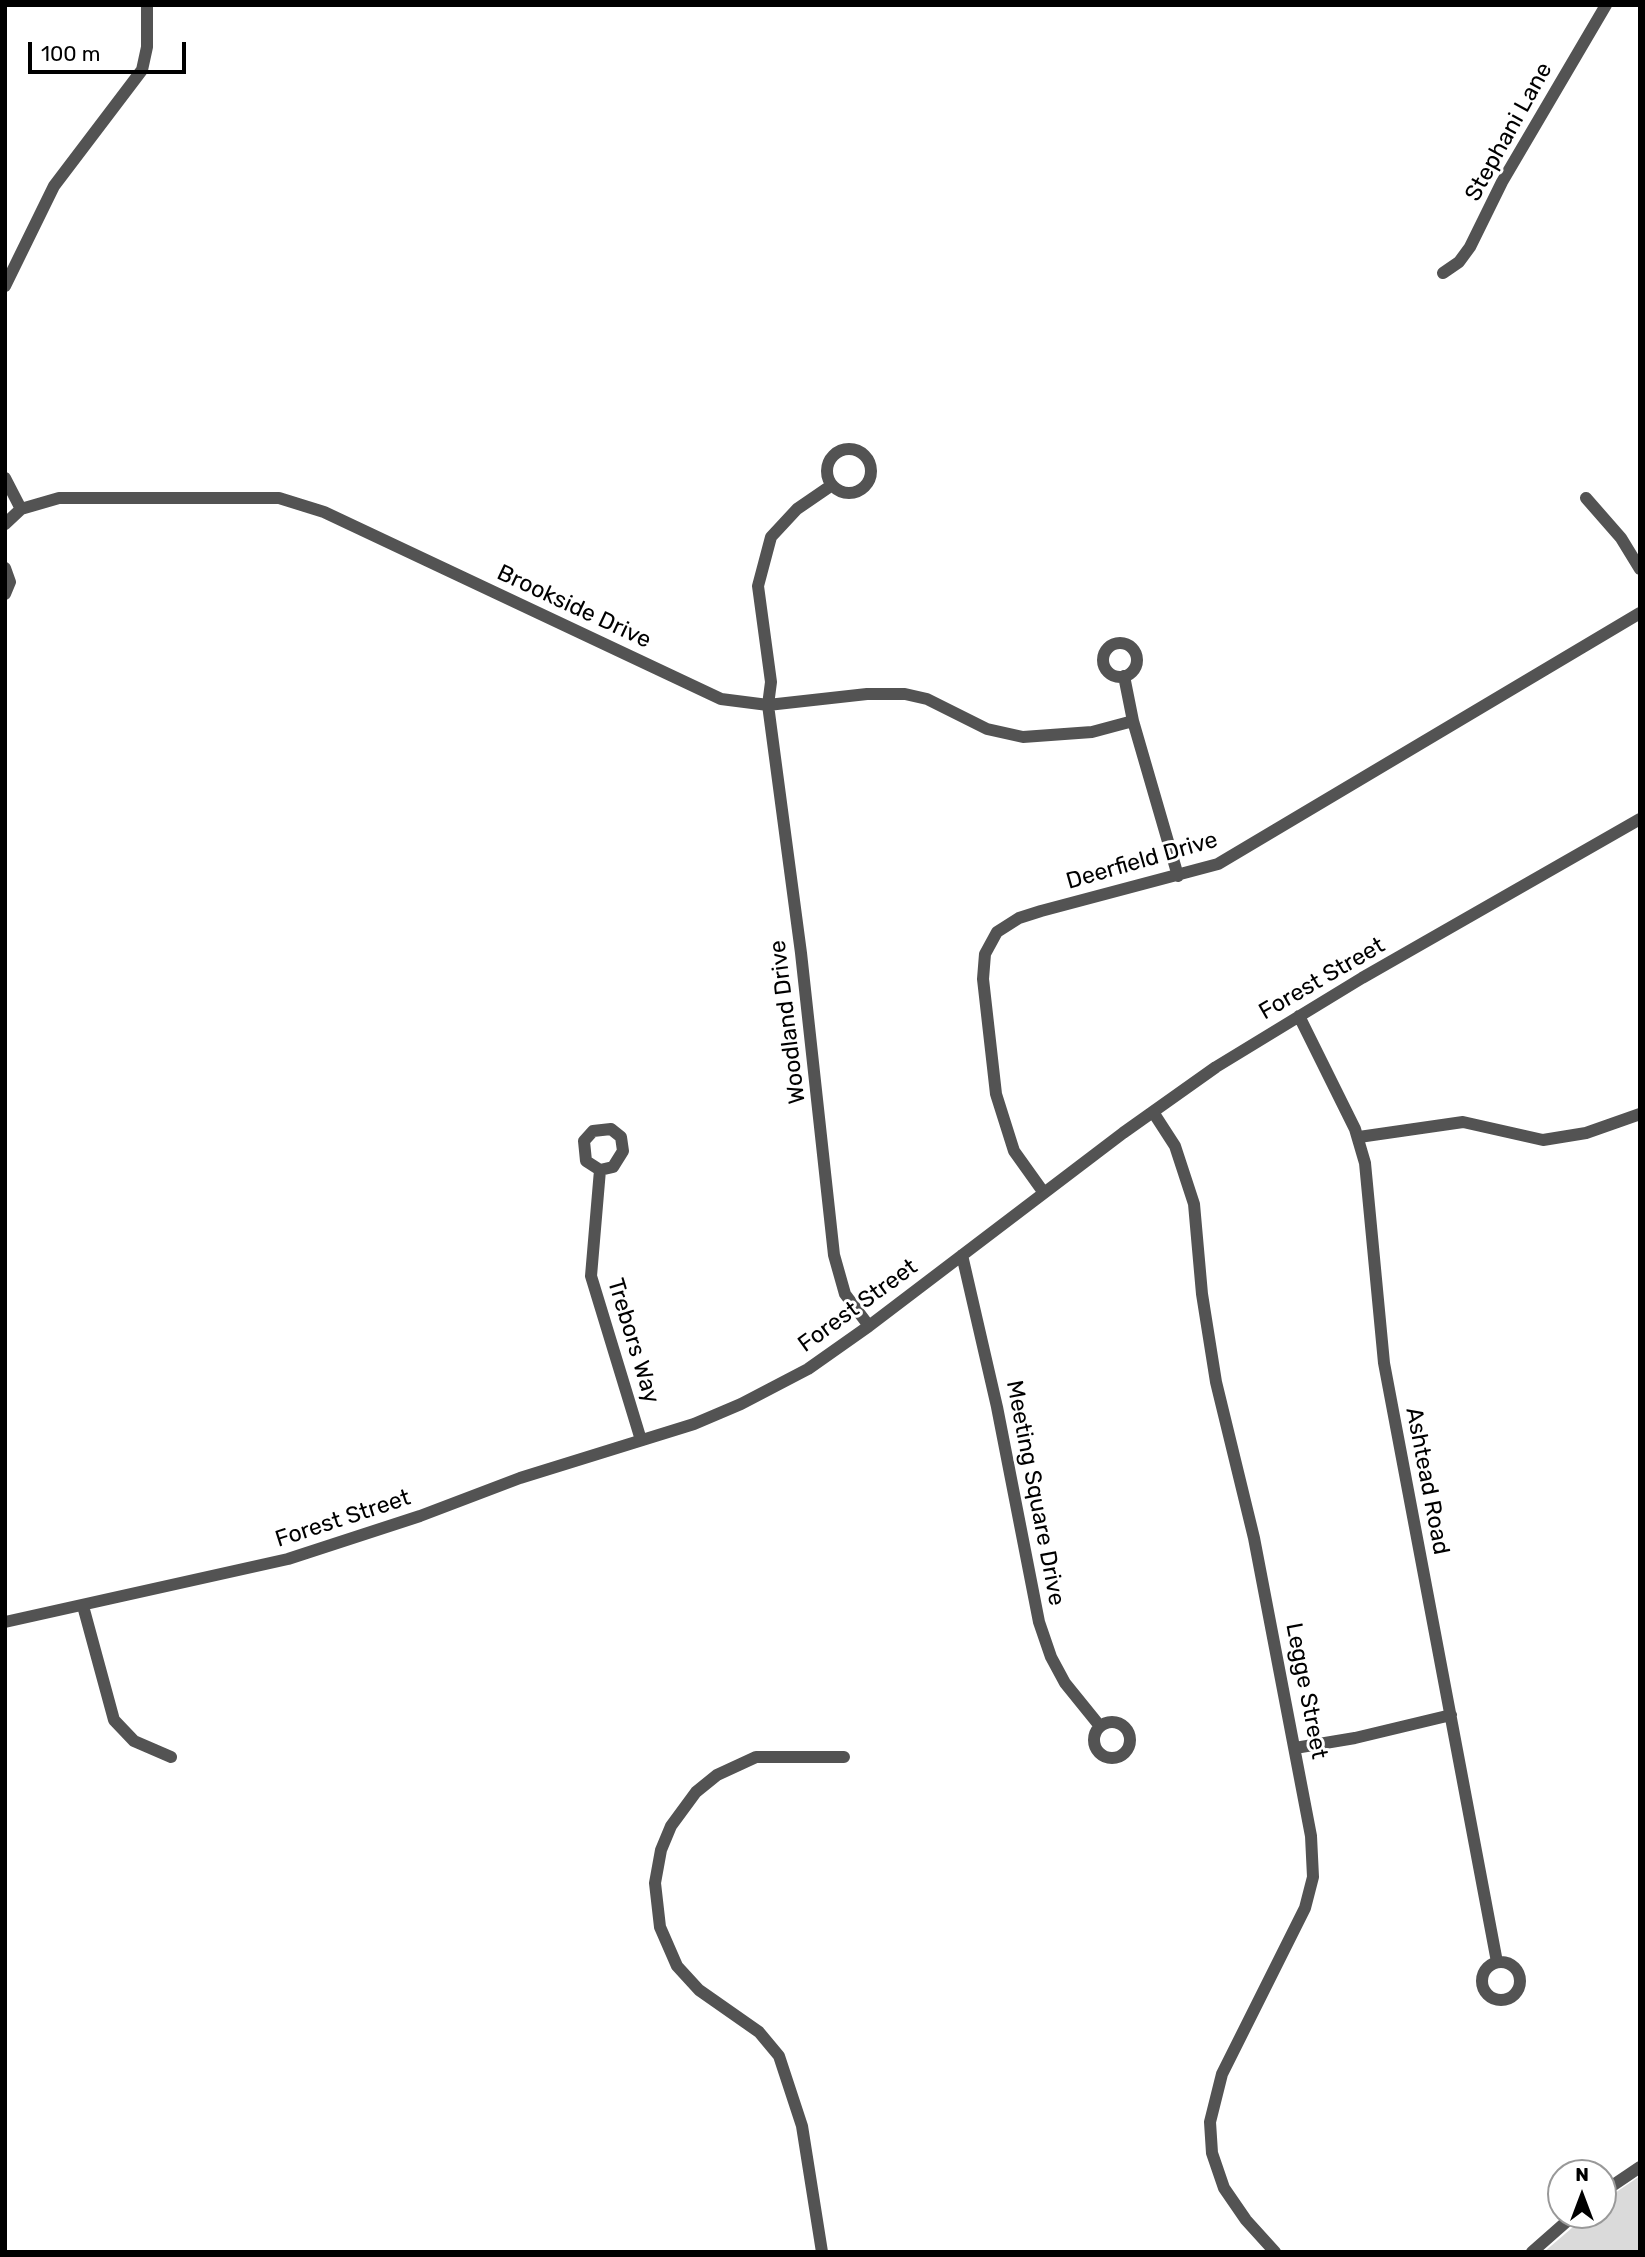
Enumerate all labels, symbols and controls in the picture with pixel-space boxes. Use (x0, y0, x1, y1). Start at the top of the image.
scale bar (32, 28, 189, 72)
text: 100 m (41, 41, 100, 66)
street label: Stephani Lane (1460, 58, 1558, 206)
street label: Brookside Drive (493, 559, 655, 655)
street label: Deerfield Drive (1063, 826, 1221, 896)
street label: Forest Street (1254, 932, 1390, 1026)
street label: Woodland Drive (764, 938, 812, 1106)
street label: Forest Street (793, 1254, 923, 1358)
street label: Trebors Way (601, 1275, 665, 1407)
street label: Meeting Square Drive (1000, 1378, 1070, 1608)
street label: Ashtead Road (1399, 1405, 1455, 1557)
street label: Forest Street (272, 1484, 414, 1554)
street label: Legge Street (1279, 1621, 1333, 1761)
north arrow (1547, 2159, 1617, 2229)
text: N (1575, 2163, 1589, 2186)

